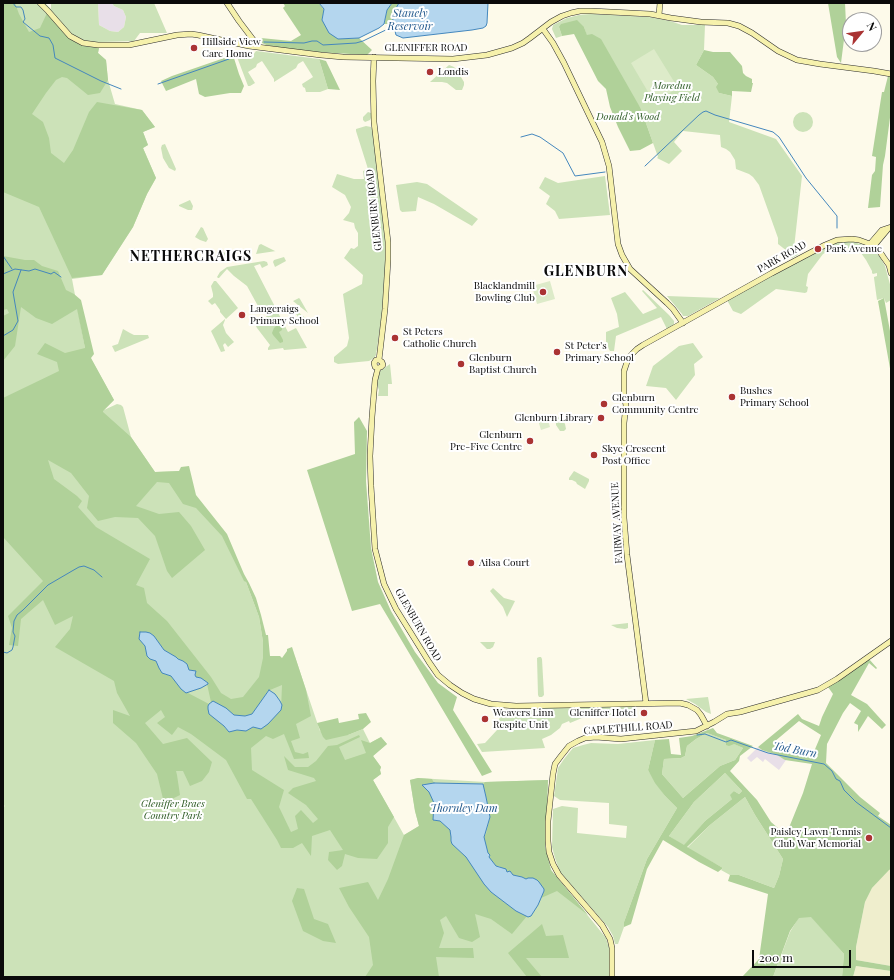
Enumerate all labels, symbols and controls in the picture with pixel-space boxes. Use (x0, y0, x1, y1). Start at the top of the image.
water label: Stanely Reservoir (388, 7, 432, 33)
north arrow (842, 12, 882, 52)
text: N (864, 19, 881, 34)
place label: Hillside View Care Home (202, 36, 261, 60)
street label: GLENIFFER ROAD (385, 42, 467, 54)
marker: Hillside View Care Home (189, 43, 199, 53)
place label: Londis (438, 66, 469, 78)
marker: Londis (425, 67, 435, 77)
park label: Moredun Playing Field (644, 80, 700, 104)
park label: Donald's Wood (596, 111, 660, 123)
street label: GLENBURN ROAD (364, 169, 384, 251)
street label: PARK ROAD (755, 239, 809, 275)
place label: Park Avenue (826, 243, 882, 255)
marker: Park Avenue (813, 244, 823, 254)
district label: NETHERCRAIGS (130, 249, 252, 265)
district label: GLENBURN (544, 264, 628, 280)
place label: Blacklandmill Bowling Club (474, 280, 535, 304)
marker: Blacklandmill Bowling Club (538, 287, 548, 297)
place label: Langcraigs Primary School (250, 303, 319, 326)
marker: Langcraigs Primary School (237, 310, 247, 320)
place label: St Peters Catholic Church (403, 326, 476, 350)
marker: St Peters Catholic Church (390, 333, 400, 343)
place label: St Peter's Primary School (565, 340, 634, 364)
marker: St Peter's Primary School (552, 347, 562, 357)
place label: Glenburn Baptist Church (469, 352, 537, 376)
marker: Glenburn Baptist Church (456, 359, 466, 369)
place label: Bushes Primary School (740, 385, 809, 408)
place label: Glenburn Community Centre (612, 392, 699, 416)
marker: Bushes Primary School (727, 392, 737, 402)
marker: Glenburn Community Centre (599, 399, 609, 409)
place label: Glenburn Library (515, 412, 593, 424)
marker: Glenburn Library (596, 413, 606, 423)
place label: Glenburn Pre-Five Centre (450, 429, 522, 452)
marker: Glenburn Pre-Five Centre (525, 436, 535, 446)
place label: Skye Crescent Post Office (602, 443, 665, 466)
marker: Skye Crescent Post Office (589, 450, 599, 460)
street label: FAIRWAY AVENUE (609, 482, 625, 564)
place label: Ailsa Court (479, 557, 529, 569)
marker: Ailsa Court (466, 558, 476, 568)
street label: GLENBURN ROAD (392, 586, 444, 664)
place label: Weavers Linn Respite Unit (493, 707, 553, 730)
place label: Gleniffer Hotel (570, 707, 636, 719)
marker: Gleniffer Hotel (639, 708, 649, 718)
marker: Weavers Linn Respite Unit (480, 714, 490, 724)
street label: CAPLETHILL ROAD (583, 719, 673, 737)
water label: Tod Burn (772, 739, 818, 761)
park label: Gleniffer Braes Country Park (141, 798, 205, 822)
water label: Thornley Dam (430, 802, 498, 816)
place label: Paisley Lawn Tennis Club War Memorial (770, 826, 861, 850)
marker: Paisley Lawn Tennis Club War Memorial (864, 833, 874, 843)
scale bar (754, 942, 853, 968)
text: 200 m (759, 949, 793, 965)

